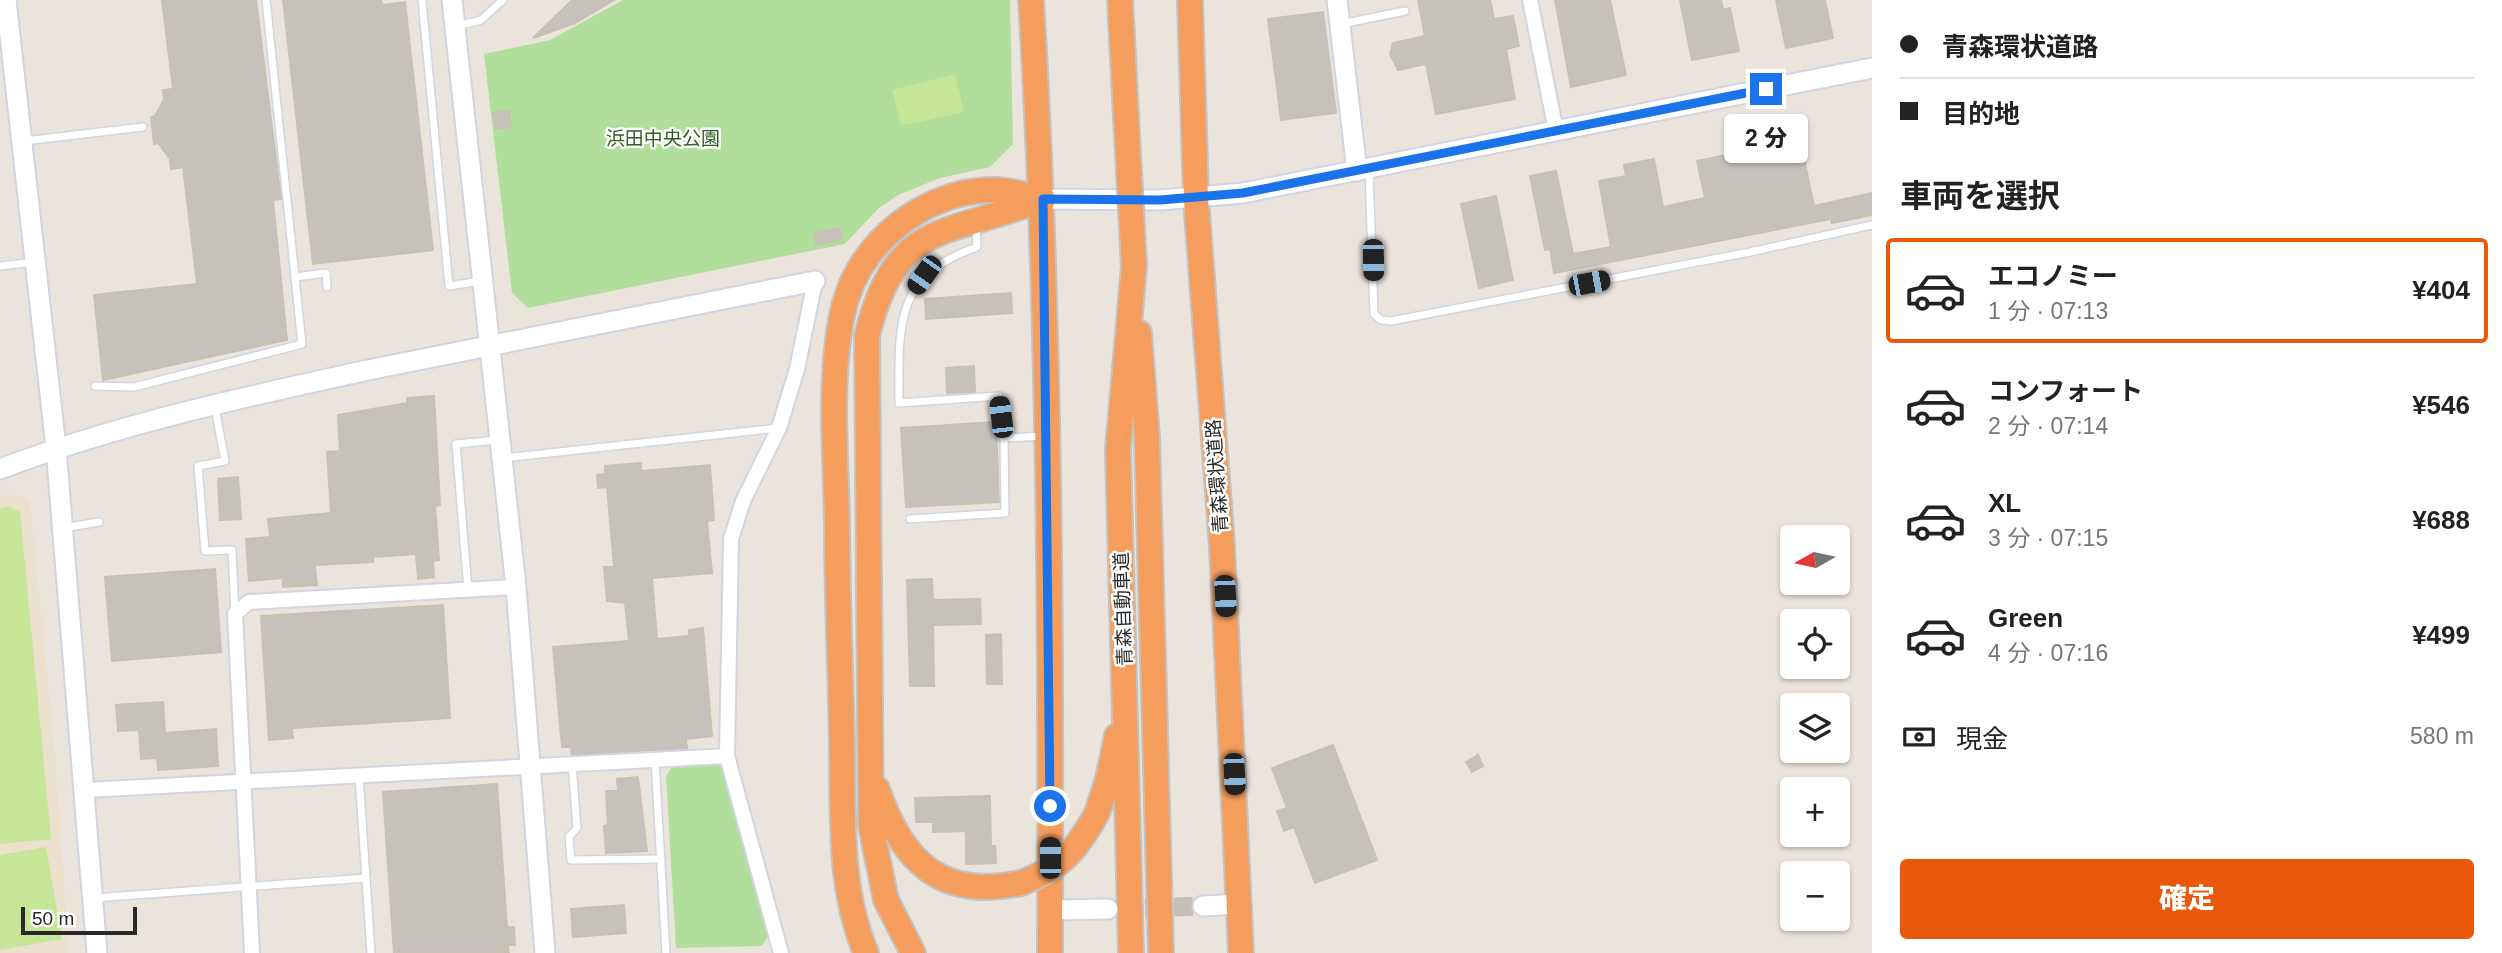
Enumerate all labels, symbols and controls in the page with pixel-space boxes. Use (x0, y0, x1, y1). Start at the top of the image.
text: 青森環状道路 (1942, 32, 2098, 62)
route end (1750, 73, 1782, 105)
text: 目的地 (1942, 99, 2020, 129)
callout: 2 分 (1724, 114, 1808, 162)
text: 2 分 (1745, 125, 1787, 151)
park label: 浜田中央公園 (606, 128, 720, 149)
text: 車両を選択 (1900, 178, 2060, 214)
car (1363, 239, 1384, 281)
car (904, 252, 945, 298)
icon: car (1904, 259, 1967, 322)
text: エコノミー (1988, 261, 2118, 291)
car (1567, 269, 1612, 297)
text: ¥404 (2412, 275, 2470, 305)
text: 1 分 · 07:13 (1988, 298, 2108, 324)
icon: car (1904, 374, 1967, 437)
text: コンフォート (1988, 376, 2143, 406)
text: ¥546 (2412, 390, 2470, 420)
car (989, 395, 1014, 439)
text: 2 分 · 07:14 (1988, 413, 2108, 439)
street label: 青森環状道路 (1203, 418, 1231, 534)
text: XL (1988, 488, 2021, 518)
icon: car (1904, 489, 1967, 552)
text: ¥688 (2412, 505, 2470, 535)
north arrow (1780, 525, 1850, 595)
map controls (1780, 525, 1850, 931)
text: 3 分 · 07:15 (1988, 525, 2108, 551)
street label: 青森自動車道 (1111, 552, 1135, 666)
car (1214, 574, 1237, 618)
text: Green (1988, 603, 2063, 633)
icon: car (1904, 604, 1967, 667)
button: locate (1780, 609, 1850, 679)
text: ¥499 (2412, 620, 2470, 650)
text: 4 分 · 07:16 (1988, 640, 2108, 666)
button: layers (1780, 693, 1850, 763)
icon: cash (1900, 718, 1938, 756)
text: 580 m (2410, 723, 2474, 749)
text: 現金 (1956, 724, 2008, 754)
car (1223, 752, 1246, 796)
button: + (1780, 777, 1850, 847)
route start (1034, 790, 1066, 822)
car (1040, 837, 1061, 879)
button: 確定 (1900, 859, 2474, 939)
button: − (1780, 861, 1850, 931)
scale bar (21, 904, 136, 936)
text: 50 m (32, 908, 74, 929)

